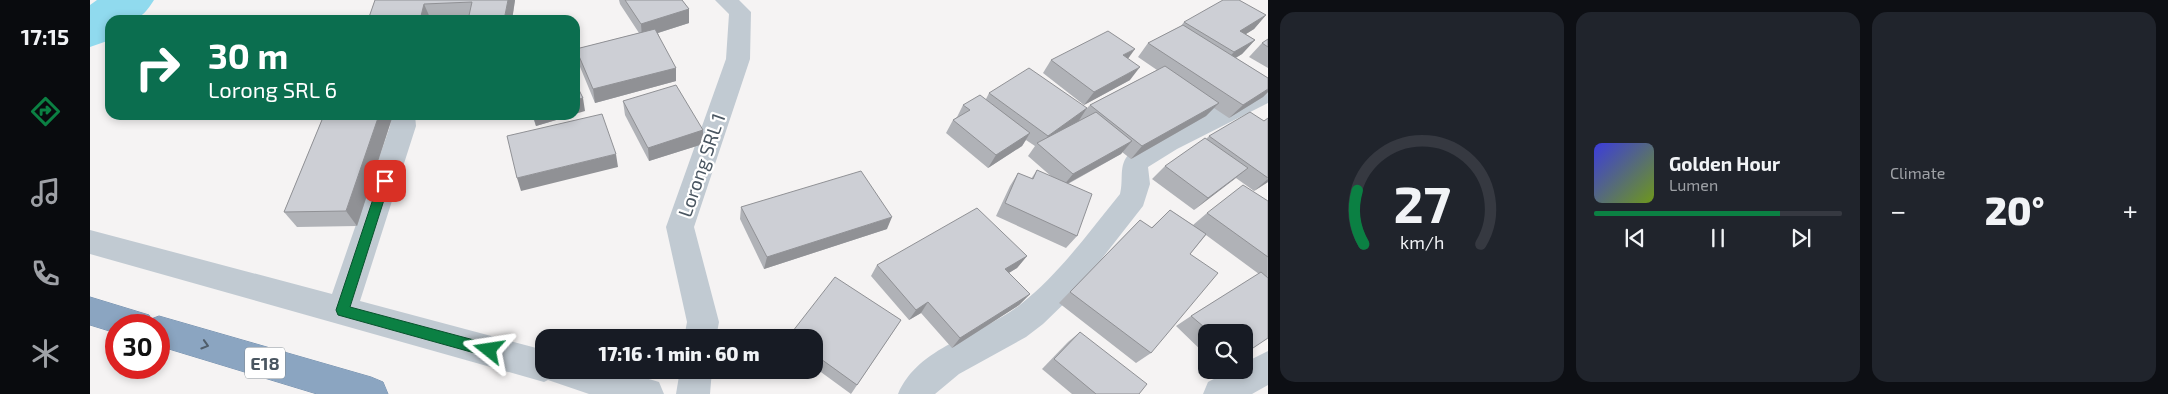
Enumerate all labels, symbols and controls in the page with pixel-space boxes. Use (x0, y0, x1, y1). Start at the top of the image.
text: 17:15 (21, 23, 69, 49)
text: 30 m (208, 34, 288, 76)
icon: right (125, 35, 190, 100)
text: Lorong SRL 6 (208, 76, 337, 102)
icon: directions (28, 94, 63, 129)
street label: Lorong SRL 1 (673, 110, 729, 220)
text: Golden Hour (1669, 152, 1780, 175)
pin (364, 160, 406, 202)
text: Climate (1890, 163, 1945, 182)
icon: arrive (371, 167, 399, 195)
text: 27 (1393, 171, 1451, 233)
icon: music (28, 175, 63, 210)
text: Lumen (1669, 175, 1718, 194)
text: 20° (1985, 187, 2044, 233)
text: − (1890, 193, 1906, 227)
text: + (2123, 193, 2138, 227)
icon: previous (1621, 224, 1649, 252)
icon: pause (1704, 224, 1732, 252)
icon: next (1787, 224, 1815, 252)
text: km/h (1400, 231, 1444, 253)
icon: phone (28, 256, 63, 291)
speed limit sign: 30 (105, 314, 170, 379)
position arrow (462, 323, 514, 375)
map controls (1198, 324, 1253, 379)
button: search (1198, 324, 1253, 379)
icon: climate (28, 336, 63, 371)
one-way arrow (201, 340, 209, 350)
text: 17:16 · 1 min · 60 m (599, 342, 759, 365)
road number: E18 (245, 348, 285, 378)

